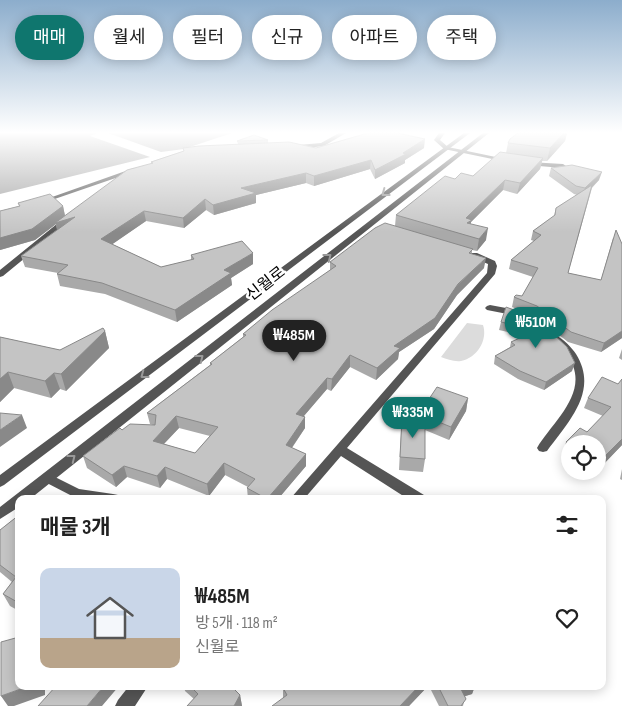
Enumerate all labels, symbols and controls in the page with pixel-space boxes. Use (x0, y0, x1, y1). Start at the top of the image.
chip: 매매 (15, 15, 84, 60)
chip: 월세 (94, 15, 163, 60)
chip: 필터 (173, 15, 242, 60)
chip: 신규 (252, 15, 322, 60)
chip: 아파트 (332, 15, 417, 60)
chip: 주택 (427, 15, 496, 60)
one-way arrow (381, 187, 391, 196)
one-way arrow (322, 255, 331, 263)
street label: 신월로 (243, 263, 289, 305)
pin: ₩510M (501, 306, 571, 349)
text: ₩510M (516, 313, 556, 332)
pin: ₩485M (259, 320, 329, 362)
text: ₩485M (273, 326, 315, 345)
one-way arrow (194, 355, 203, 363)
one-way arrow (140, 369, 150, 378)
pin: ₩335M (378, 396, 448, 439)
text: ₩335M (393, 403, 433, 422)
map controls (561, 435, 606, 480)
button: locate (561, 435, 606, 480)
one-way arrow (66, 455, 76, 464)
icon: filters (553, 511, 581, 539)
text: 매물 3개 (40, 515, 111, 540)
text: ₩485M (195, 584, 250, 609)
icon: home (80, 588, 140, 648)
icon: heart (553, 604, 581, 632)
text: 방 5개 · 118 m² (195, 614, 278, 633)
text: 신월로 (195, 638, 239, 657)

